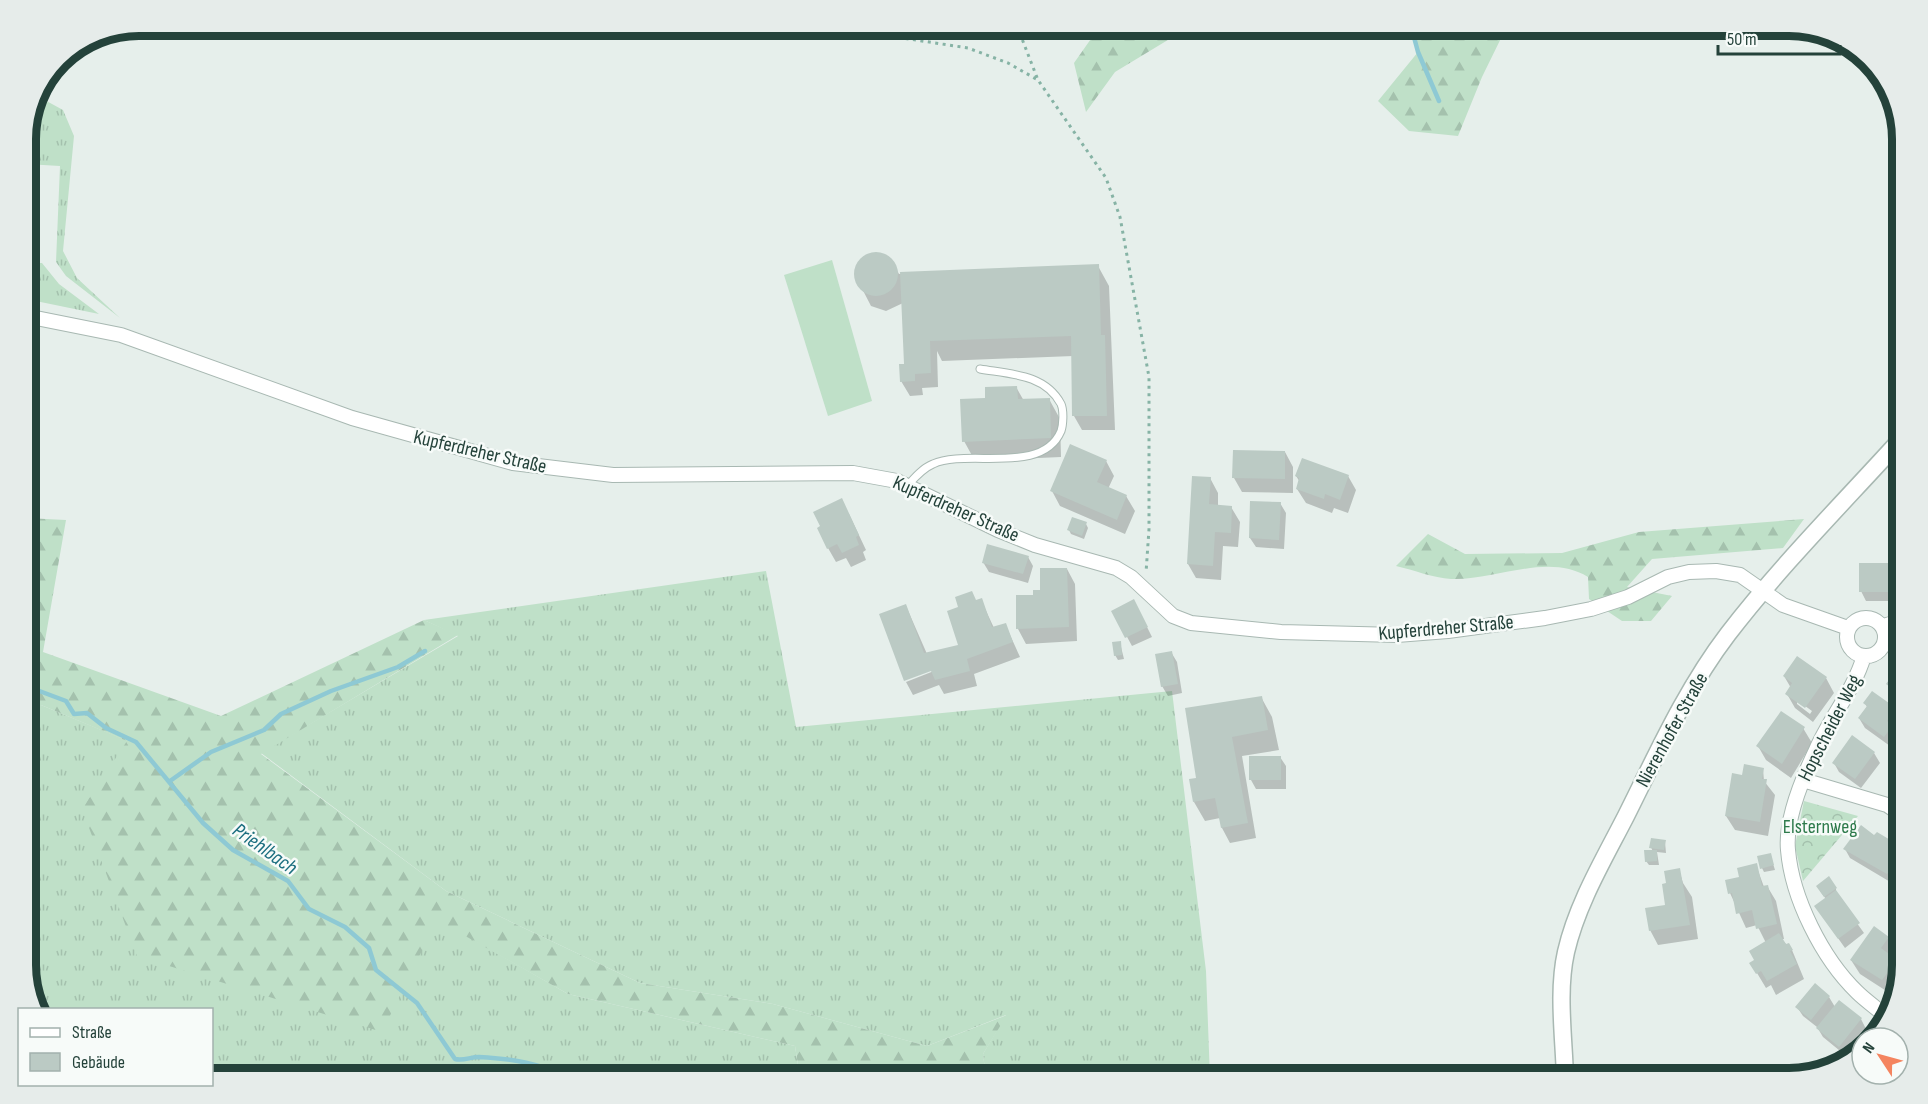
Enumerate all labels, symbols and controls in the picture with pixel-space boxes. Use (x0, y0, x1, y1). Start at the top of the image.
scale bar (1718, 18, 1840, 56)
text: 50 m (1727, 29, 1757, 50)
street label: Kupferdreher Straße (411, 425, 549, 479)
street label: Kupferdreher Straße (889, 470, 1023, 548)
street label: Kupferdreher Straße (1377, 610, 1515, 646)
street label: Nierenhofer Straße (1631, 669, 1713, 791)
street label: Hopscheider Weg (1793, 671, 1867, 785)
park label: Elsternweg (1783, 815, 1857, 839)
water label: Priehlbach (228, 818, 302, 880)
legend (18, 1008, 213, 1086)
text: Straße (72, 1022, 112, 1043)
north arrow (1850, 1026, 1910, 1086)
text: N (1859, 1039, 1879, 1057)
text: Gebäude (72, 1052, 125, 1073)

